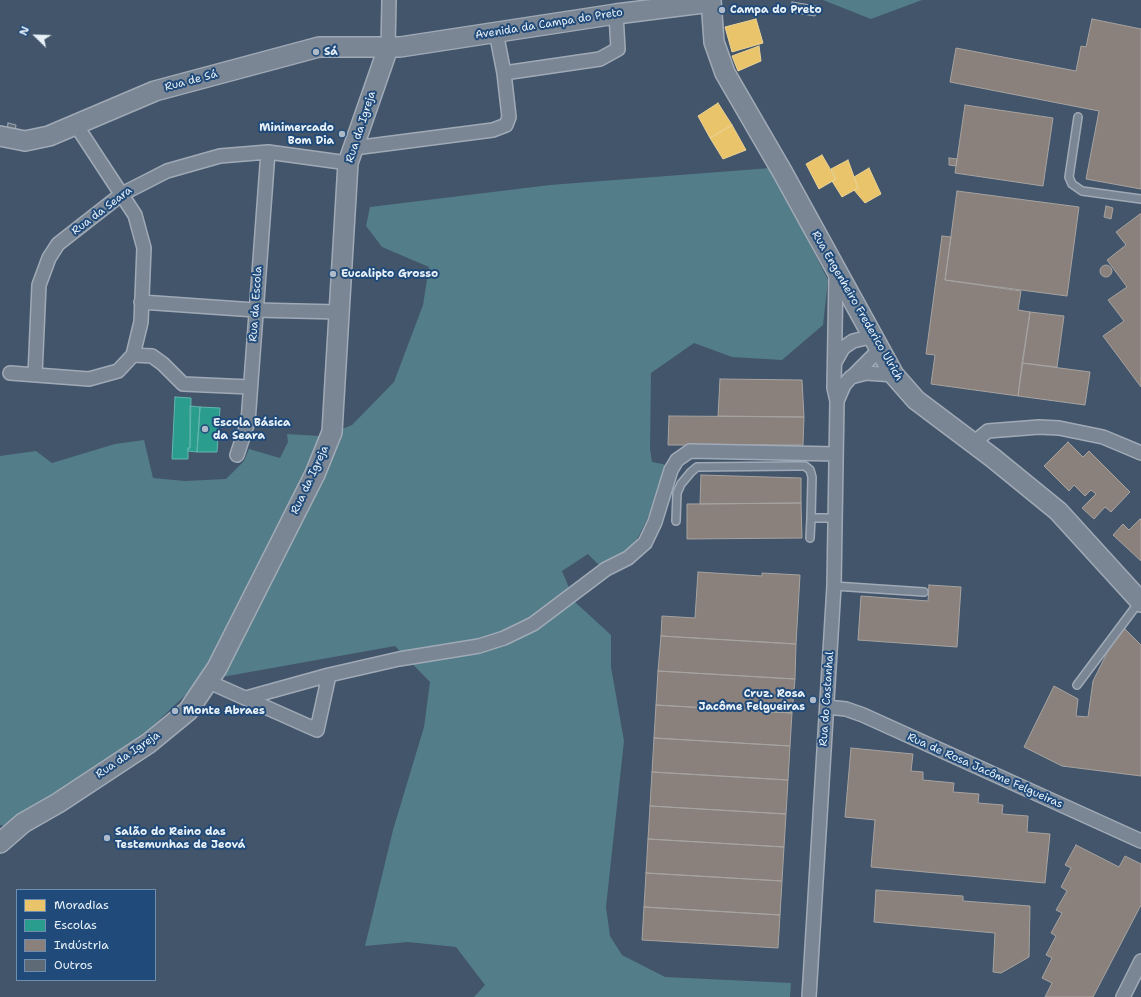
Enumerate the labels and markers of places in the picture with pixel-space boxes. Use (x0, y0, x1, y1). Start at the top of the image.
place label: Campa do Preto (730, 3, 822, 17)
marker: Campa do Preto (717, 5, 727, 15)
place label: Sá (324, 45, 338, 59)
marker: Sá (311, 47, 321, 57)
place label: Minimercado Bom Dia (259, 121, 334, 147)
marker: Minimercado Bom Dia (337, 129, 347, 139)
place label: Eucalipto Grosso (341, 267, 438, 281)
marker: Eucalipto Grosso (328, 269, 338, 279)
place label: Escola Básica da Seara (213, 416, 291, 442)
marker: Escola Básica da Seara (200, 424, 210, 434)
place label: Cruz. Rosa Jacôme Felgueiras (699, 687, 805, 713)
marker: Cruz. Rosa Jacôme Felgueiras (808, 695, 818, 705)
place label: Monte Abraes (183, 704, 265, 718)
marker: Monte Abraes (170, 706, 180, 716)
place label: Salão do Reino das Testemunhas de Jeová (115, 825, 245, 851)
marker: Salão do Reino das Testemunhas de Jeová (102, 833, 112, 843)

